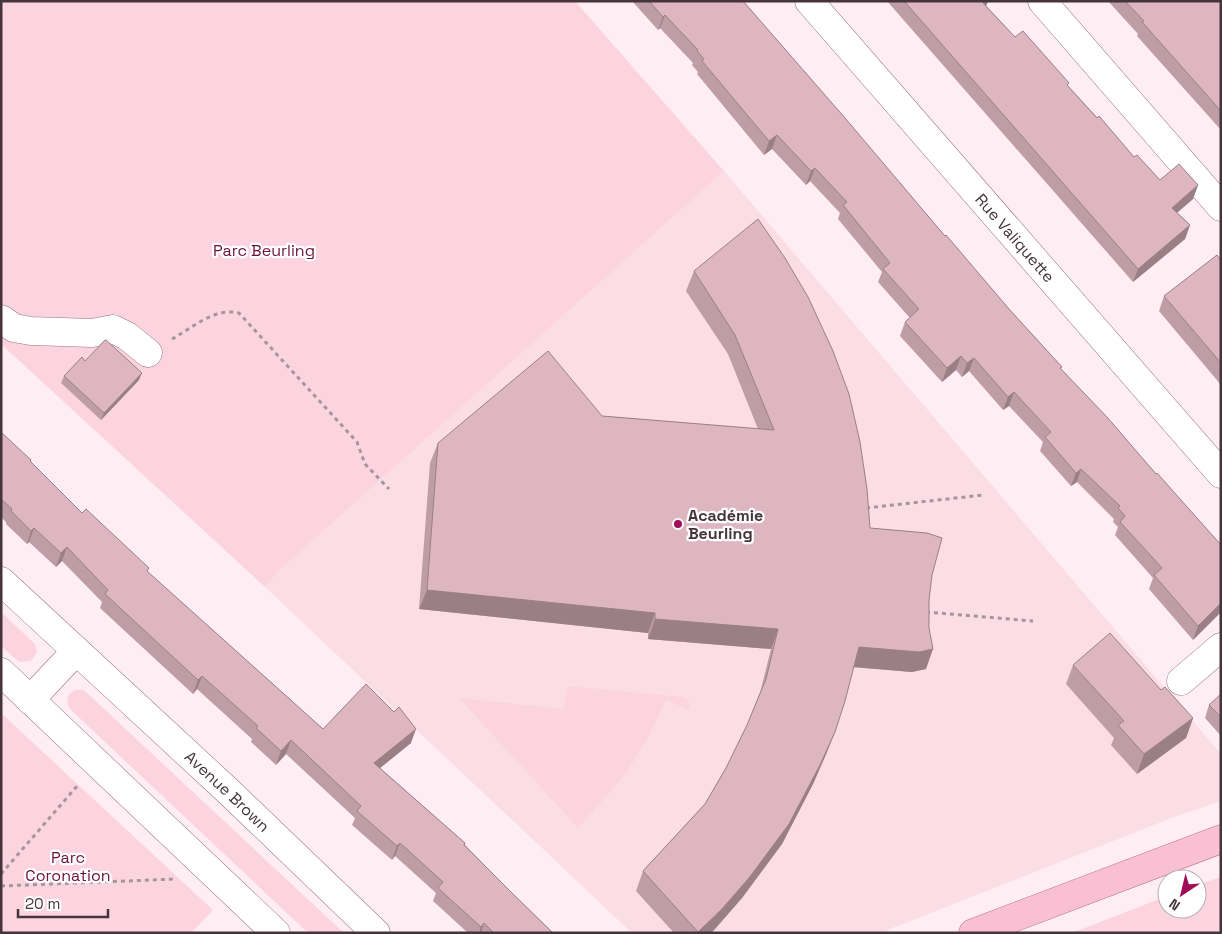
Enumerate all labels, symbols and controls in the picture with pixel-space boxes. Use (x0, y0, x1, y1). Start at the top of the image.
street label: Rue Valiquette (970, 189, 1059, 287)
park label: Parc Beurling (213, 240, 315, 261)
place label: Académie Beurling (688, 505, 763, 544)
marker: Académie Beurling (672, 518, 684, 530)
street label: Avenue Brown (180, 746, 274, 837)
park label: Parc Coronation (25, 847, 111, 886)
north arrow (1157, 869, 1207, 919)
scale bar (18, 886, 108, 918)
text: 20 m (25, 894, 60, 913)
text: N (1166, 895, 1184, 915)

